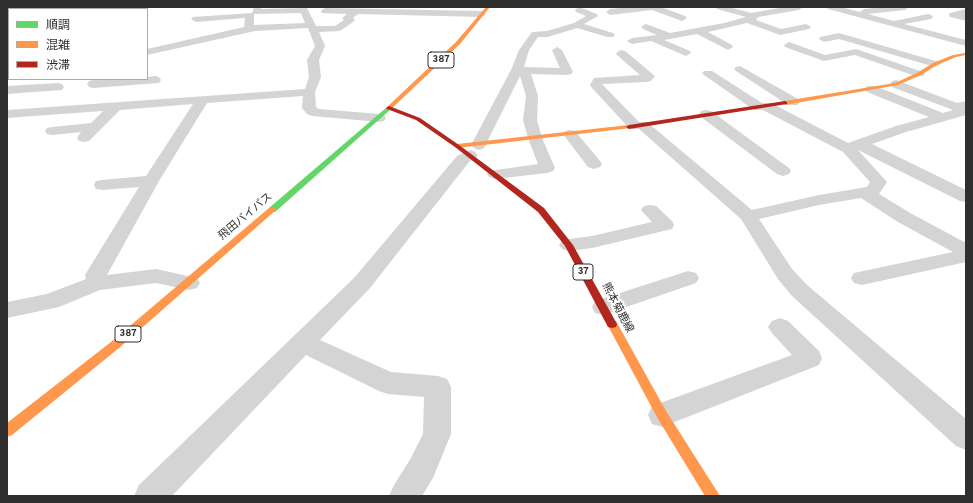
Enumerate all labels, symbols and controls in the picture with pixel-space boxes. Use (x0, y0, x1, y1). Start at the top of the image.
legend (8, 8, 148, 80)
text: 順調 (46, 18, 70, 34)
text: 混雑 (46, 38, 70, 54)
road number: 387 (428, 52, 454, 68)
text: 渋滞 (46, 58, 70, 74)
street label: 飛田バイパス (216, 191, 276, 243)
road number: 37 (573, 264, 593, 280)
street label: 熊本菊鹿線 (598, 281, 636, 335)
road number: 387 (115, 326, 141, 342)

